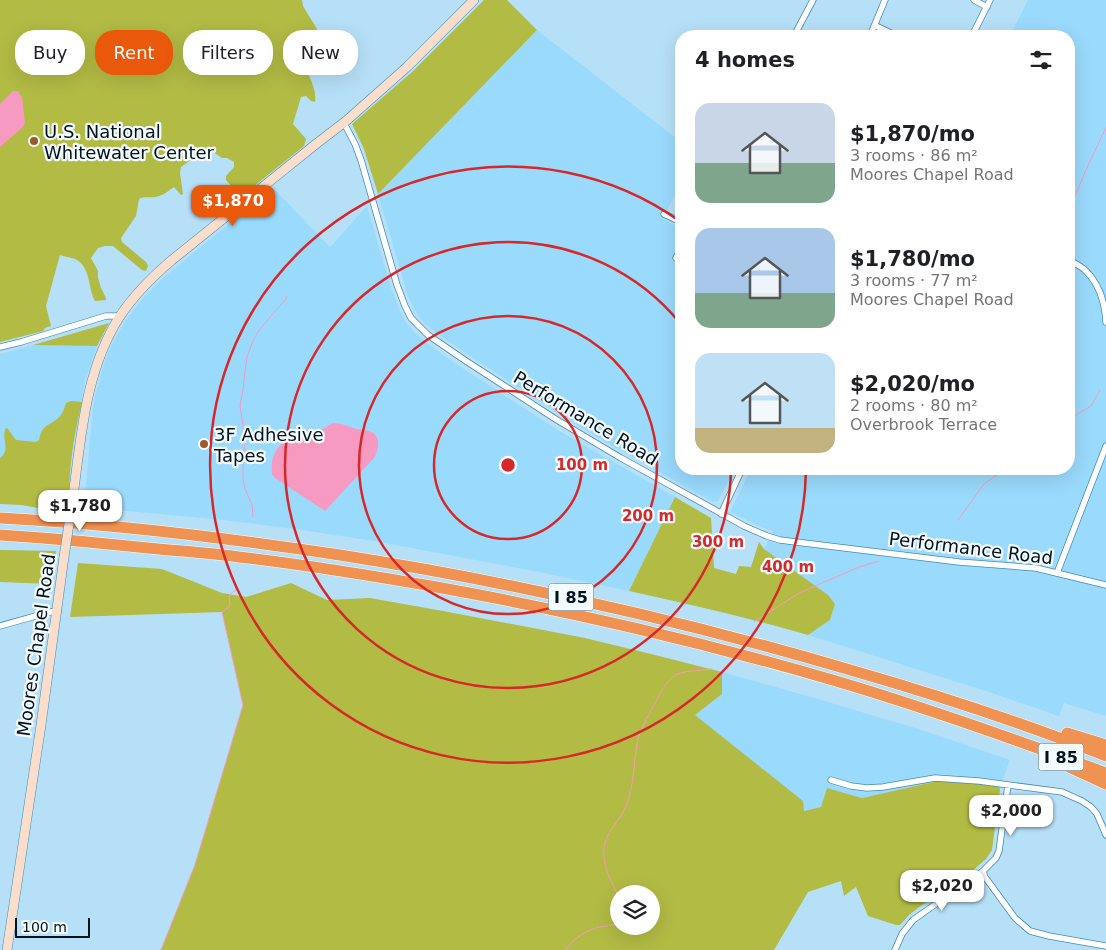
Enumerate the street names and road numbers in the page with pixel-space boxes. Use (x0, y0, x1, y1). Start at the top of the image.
street label: Performance Road (510, 367, 662, 469)
street label: Performance Road (888, 528, 1054, 568)
street label: Moores Chapel Road (13, 552, 59, 738)
road number: I 85 (548, 584, 594, 610)
road number: I 85 (1038, 744, 1084, 770)

